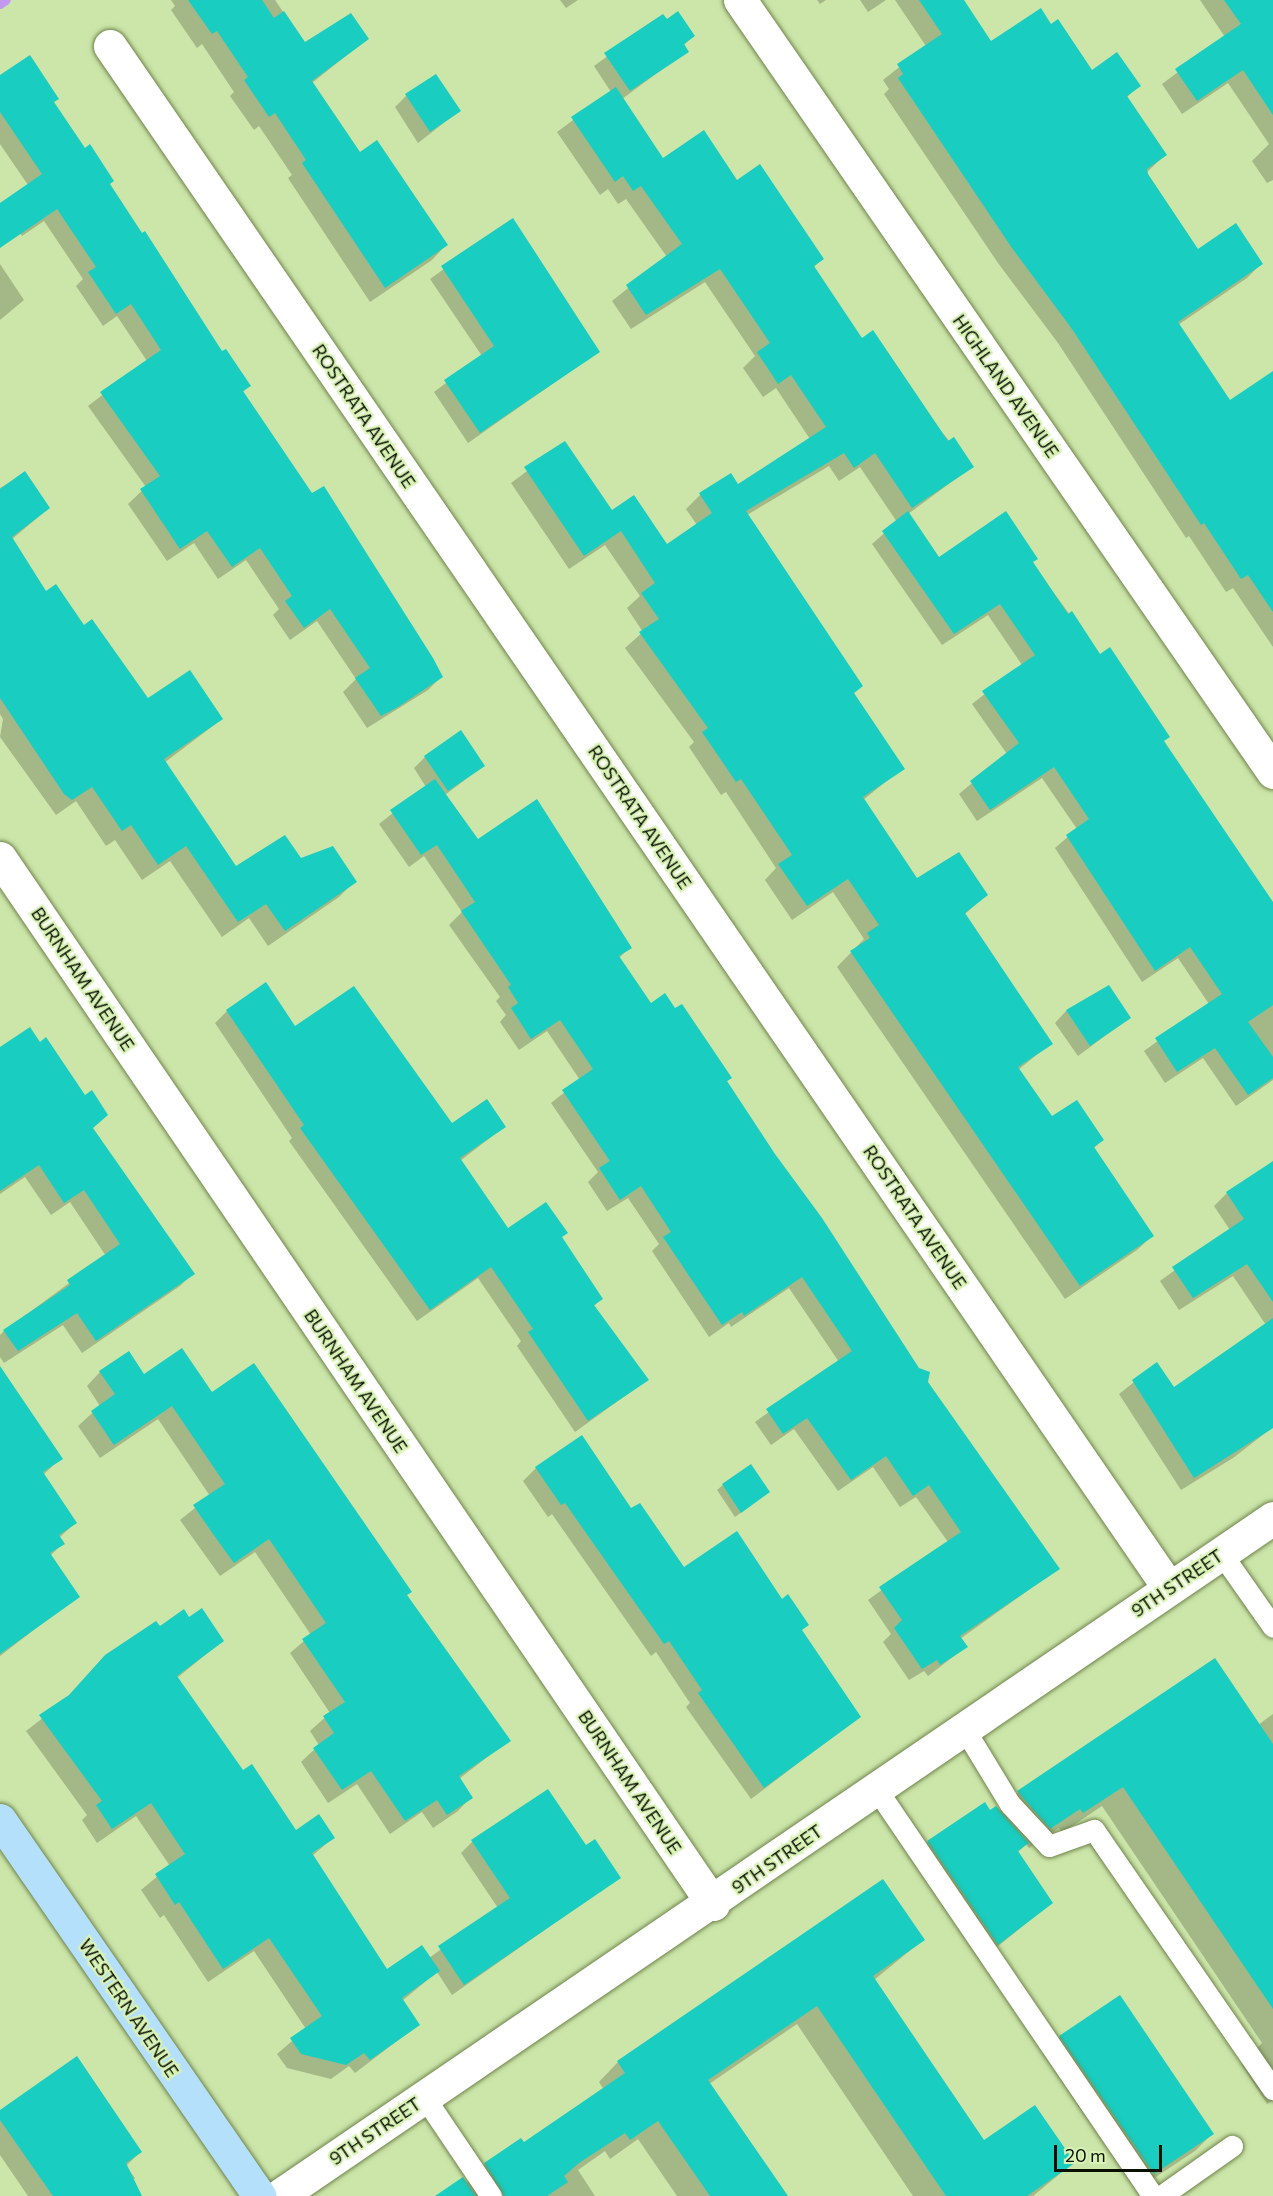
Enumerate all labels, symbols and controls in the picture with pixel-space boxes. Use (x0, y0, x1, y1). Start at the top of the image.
street label: HIGHLAND AVENUE (948, 310, 1064, 462)
street label: ROSTRATA AVENUE (308, 340, 420, 492)
street label: ROSTRATA AVENUE (584, 741, 696, 893)
street label: BURNHAM AVENUE (27, 903, 139, 1055)
street label: ROSTRATA AVENUE (859, 1141, 971, 1293)
street label: BURNHAM AVENUE (300, 1305, 412, 1457)
street label: 9TH STREET (1127, 1545, 1227, 1621)
street label: BURNHAM AVENUE (574, 1706, 686, 1858)
street label: 9TH STREET (728, 1820, 826, 1898)
street label: WESTERN AVENUE (75, 1935, 183, 2081)
street label: 9TH STREET (325, 2093, 425, 2169)
scale bar (1057, 2133, 1165, 2171)
text: 20 m (1065, 2144, 1106, 2166)

